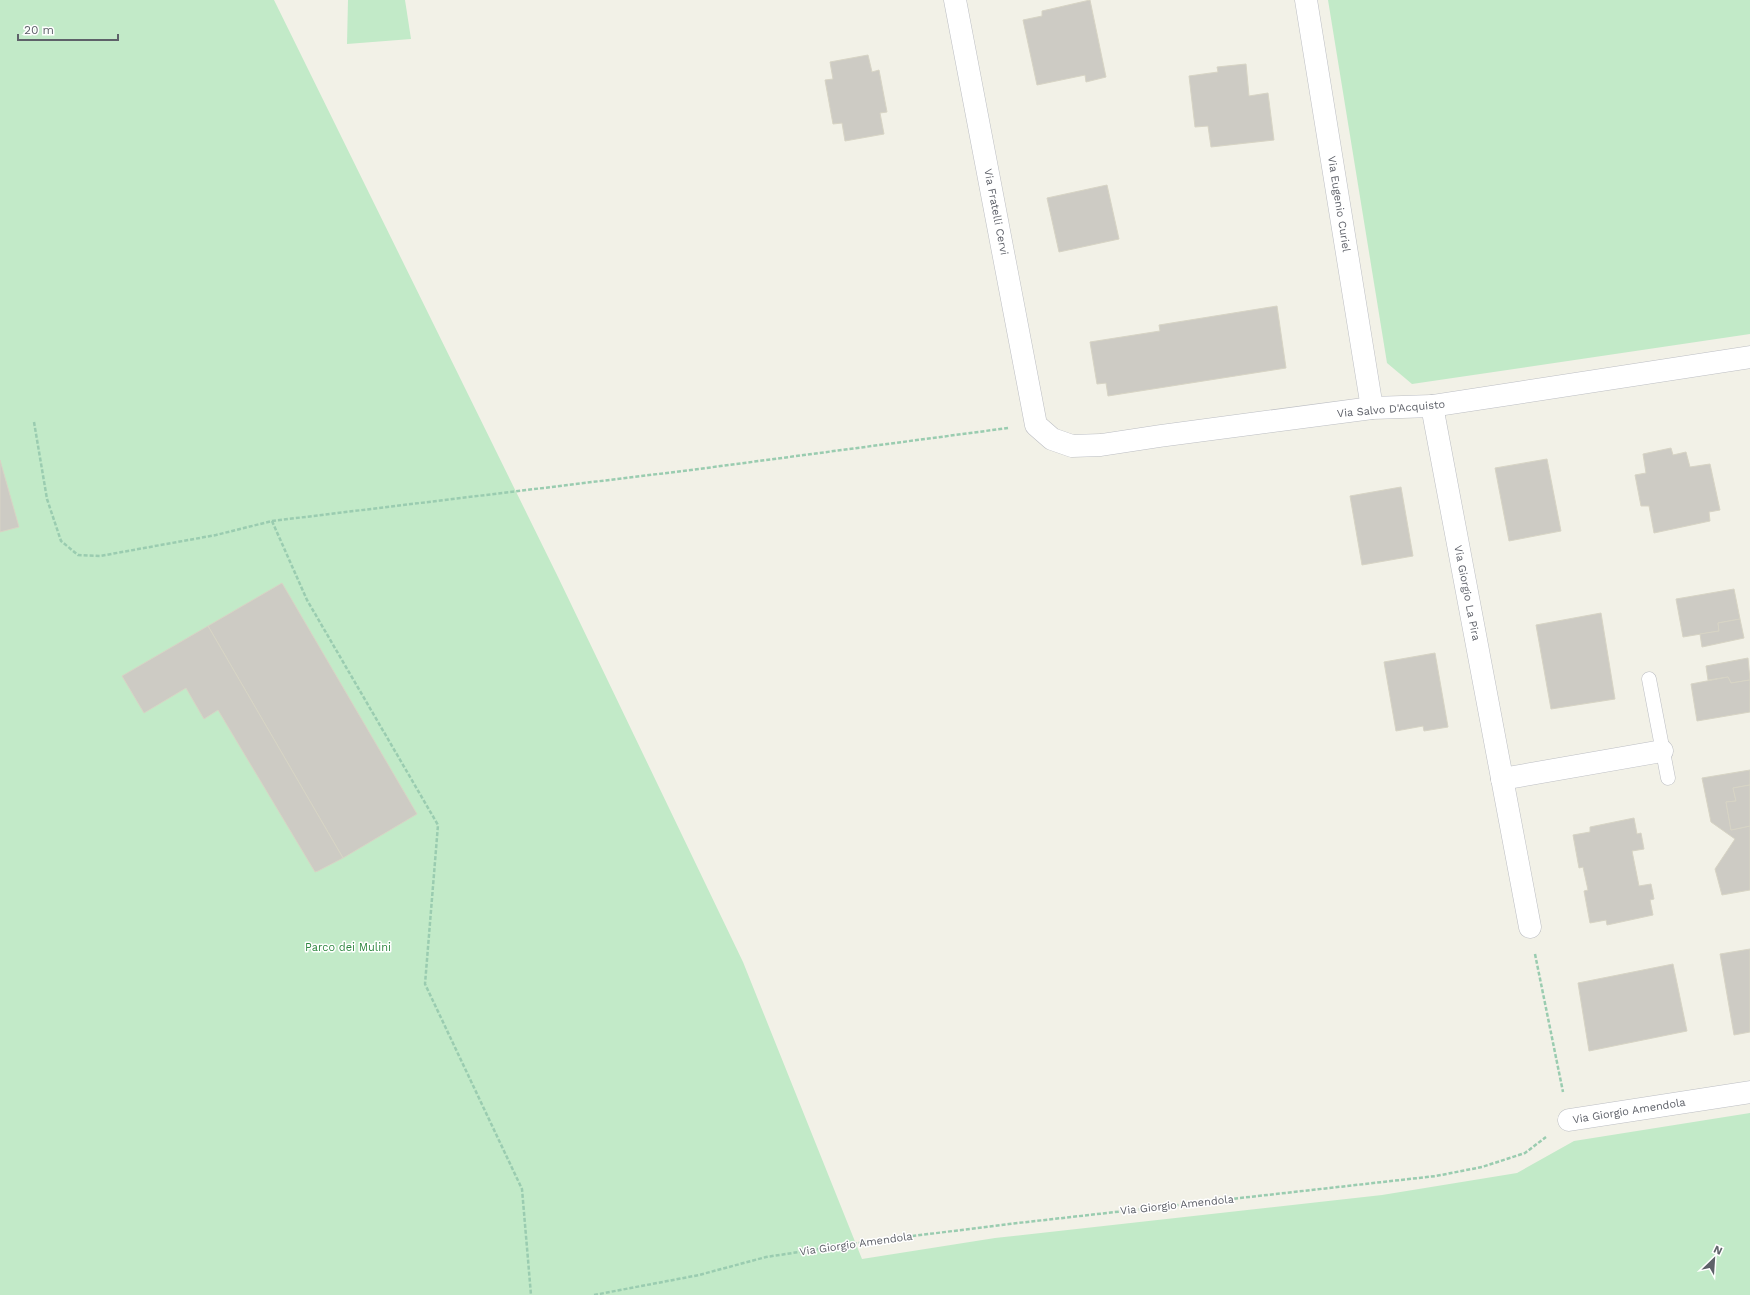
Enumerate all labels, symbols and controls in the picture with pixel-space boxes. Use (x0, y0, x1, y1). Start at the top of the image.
scale bar (18, 16, 118, 42)
text: 20 m (24, 23, 54, 37)
street label: Via Eugenio Curiel (1325, 155, 1353, 254)
street label: Via Fratelli Cervi (981, 168, 1011, 256)
street label: Via Salvo D'Acquisto (1336, 398, 1446, 420)
street label: Via Giorgio La Pira (1451, 544, 1483, 642)
park label: Parco dei Mulini (305, 941, 391, 954)
street label: Via Giorgio Amendola (1572, 1096, 1686, 1126)
street label: Via Giorgio Amendola (1120, 1193, 1234, 1217)
street label: Via Giorgio Amendola (799, 1230, 913, 1258)
north arrow (1694, 1239, 1734, 1279)
text: N (1712, 1243, 1724, 1258)

